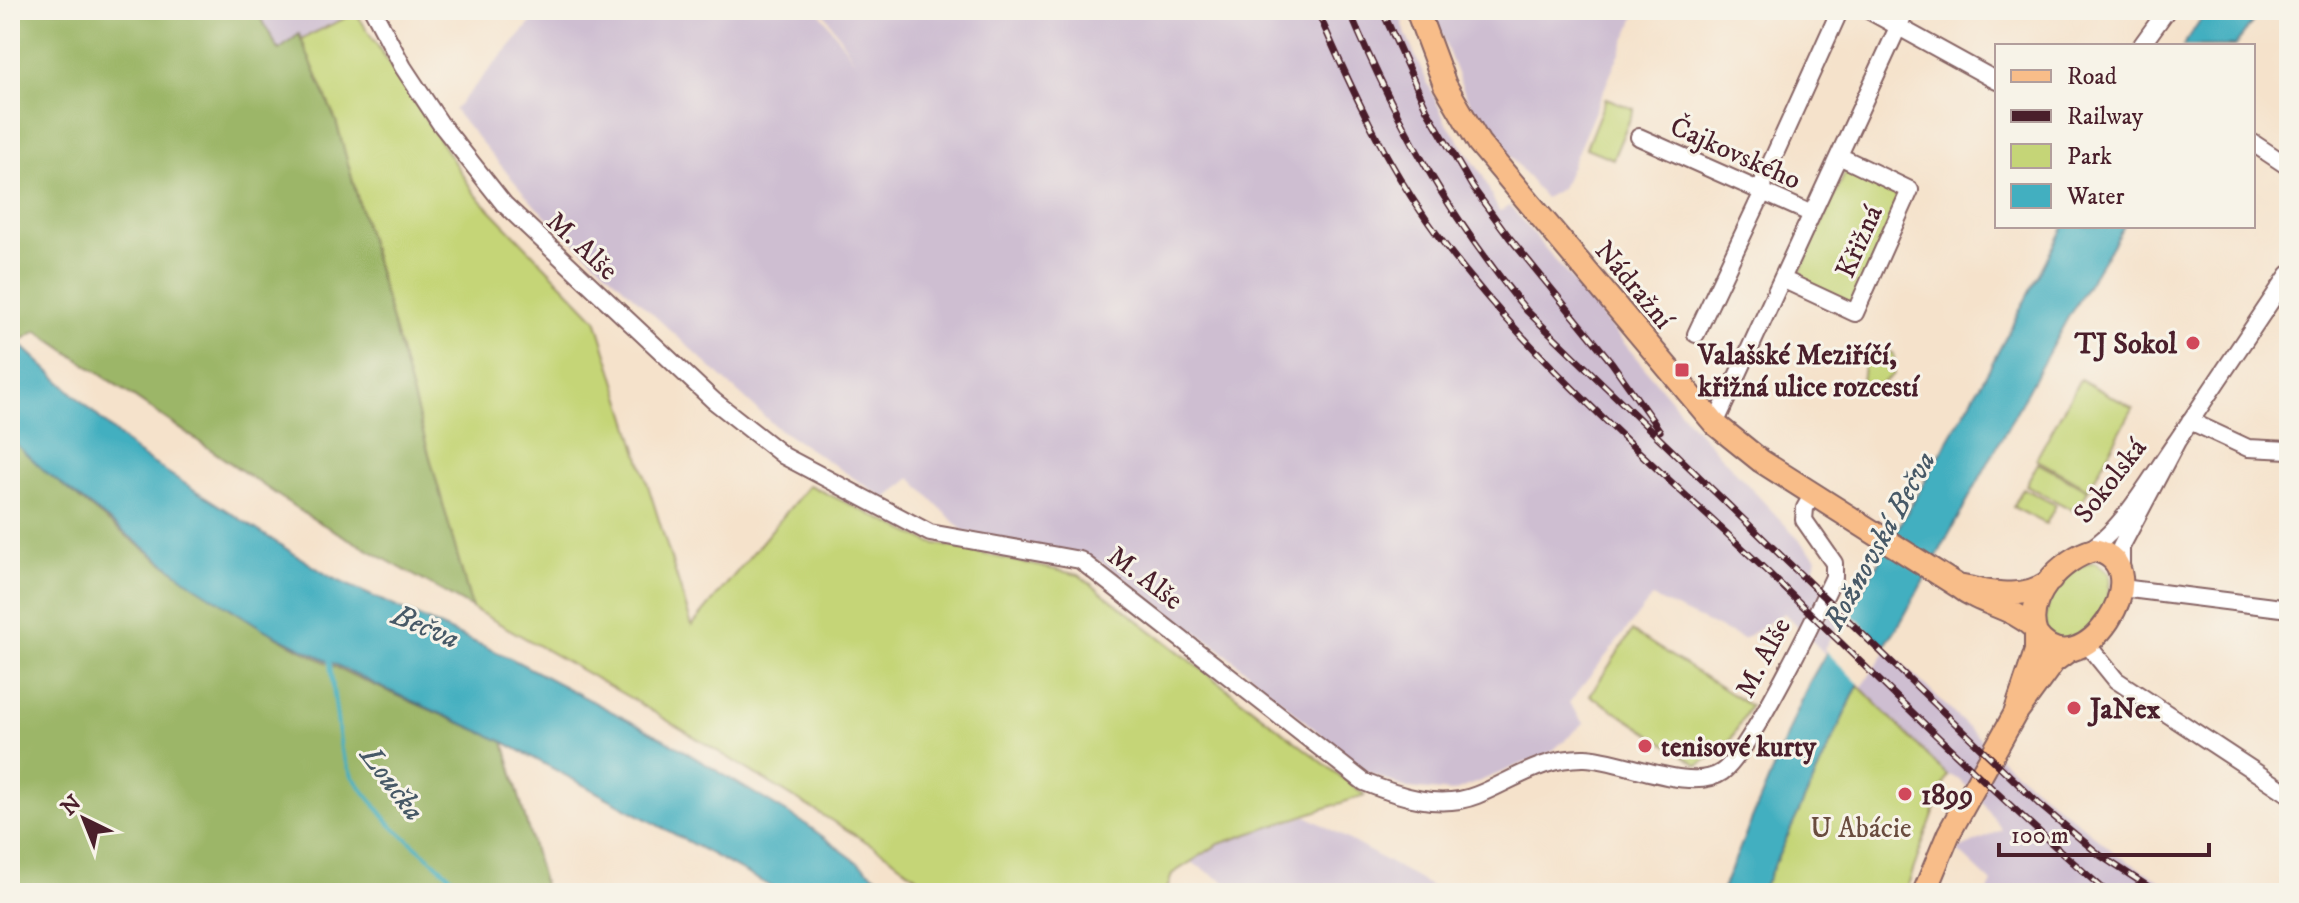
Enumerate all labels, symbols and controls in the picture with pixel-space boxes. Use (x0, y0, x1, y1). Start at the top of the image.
legend (1995, 44, 2255, 228)
text: Road (2067, 62, 2117, 92)
text: Railway (2067, 102, 2144, 132)
street label: Čajkovského (1665, 108, 1807, 198)
text: Park (2067, 142, 2112, 172)
text: Water (2066, 182, 2124, 212)
street label: Křižná (1828, 200, 1891, 283)
street label: M. Alše (539, 204, 625, 288)
street label: Nádražní (1587, 234, 1682, 338)
place label: TJ Sokol (2074, 327, 2178, 362)
marker: TJ Sokol (2184, 334, 2202, 352)
place label: Valašské Meziříčí, křižná ulice rozcestí (1697, 338, 1920, 405)
marker: Valašské Meziříčí, křižná ulice rozcestí (1673, 361, 1691, 379)
street label: Sokolská (2066, 431, 2154, 531)
water label: Rožnovská Bečva (1816, 445, 1945, 637)
street label: M. Alše (1100, 539, 1190, 618)
water label: Bečva (385, 596, 465, 658)
street label: M. Alše (1728, 612, 1799, 704)
place label: JaNex (2087, 692, 2161, 727)
marker: JaNex (2065, 699, 2083, 717)
place label: tenisové kurty (1661, 730, 1817, 765)
water label: Loučka (350, 737, 432, 829)
marker: tenisové kurty (1636, 737, 1654, 755)
place label: 1899 (1921, 778, 1973, 813)
north arrow (44, 779, 124, 859)
marker: 1899 (1896, 785, 1914, 803)
text: N (56, 789, 87, 822)
scale bar (1999, 807, 2209, 857)
park label: U Abácie (1810, 811, 1912, 846)
text: 100 m (2011, 821, 2069, 851)

